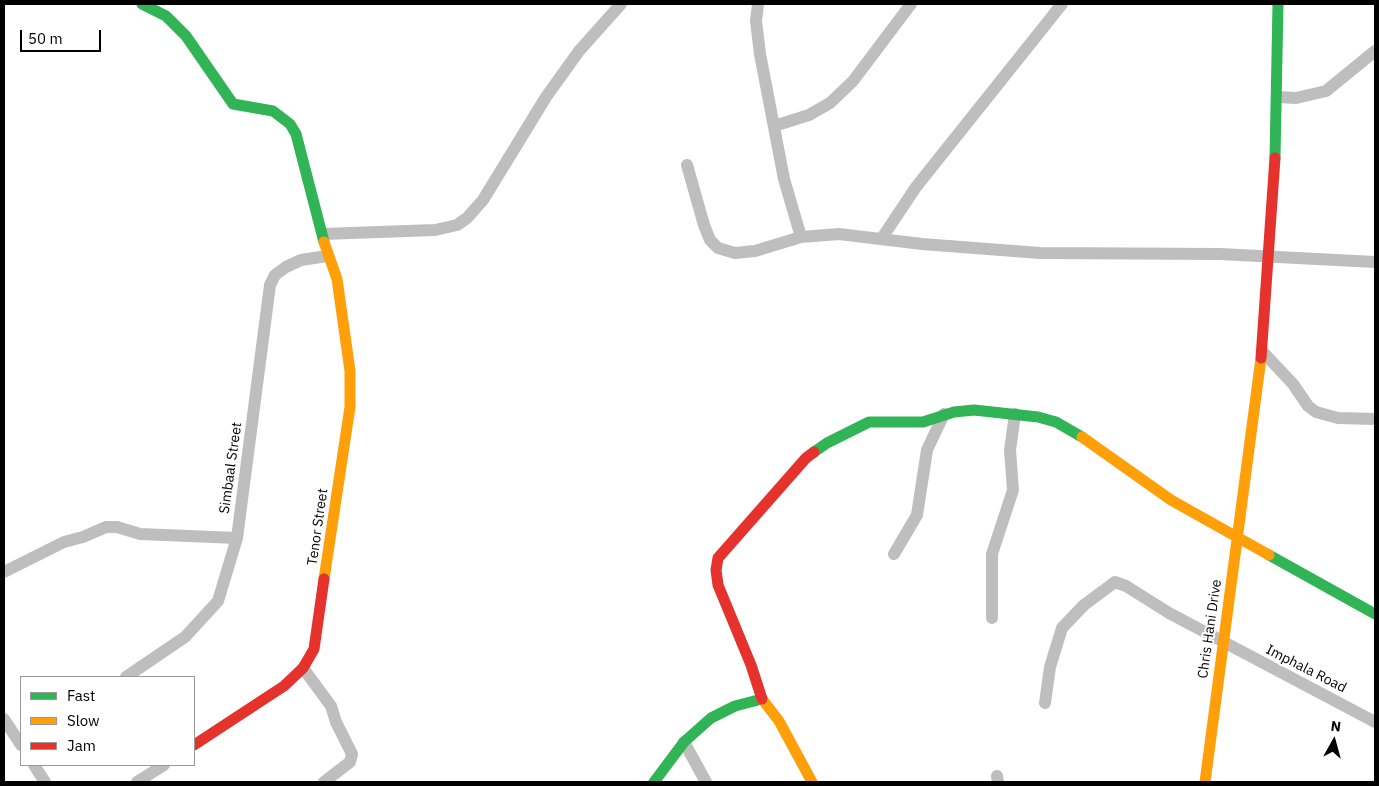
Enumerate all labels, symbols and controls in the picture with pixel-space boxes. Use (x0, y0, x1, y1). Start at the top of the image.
scale bar (22, 20, 104, 52)
text: 50 m (28, 29, 63, 48)
street label: Simbaal Street (216, 421, 246, 515)
street label: Tenor Street (304, 487, 332, 567)
street label: Chris Hani Drive (1195, 578, 1225, 680)
street label: Imphala Road (1263, 642, 1349, 696)
legend (20, 676, 195, 766)
text: Fast (67, 686, 95, 705)
text: Slow (67, 711, 100, 730)
north arrow (1309, 716, 1359, 766)
text: N (1330, 717, 1342, 736)
text: Jam (67, 736, 96, 755)

